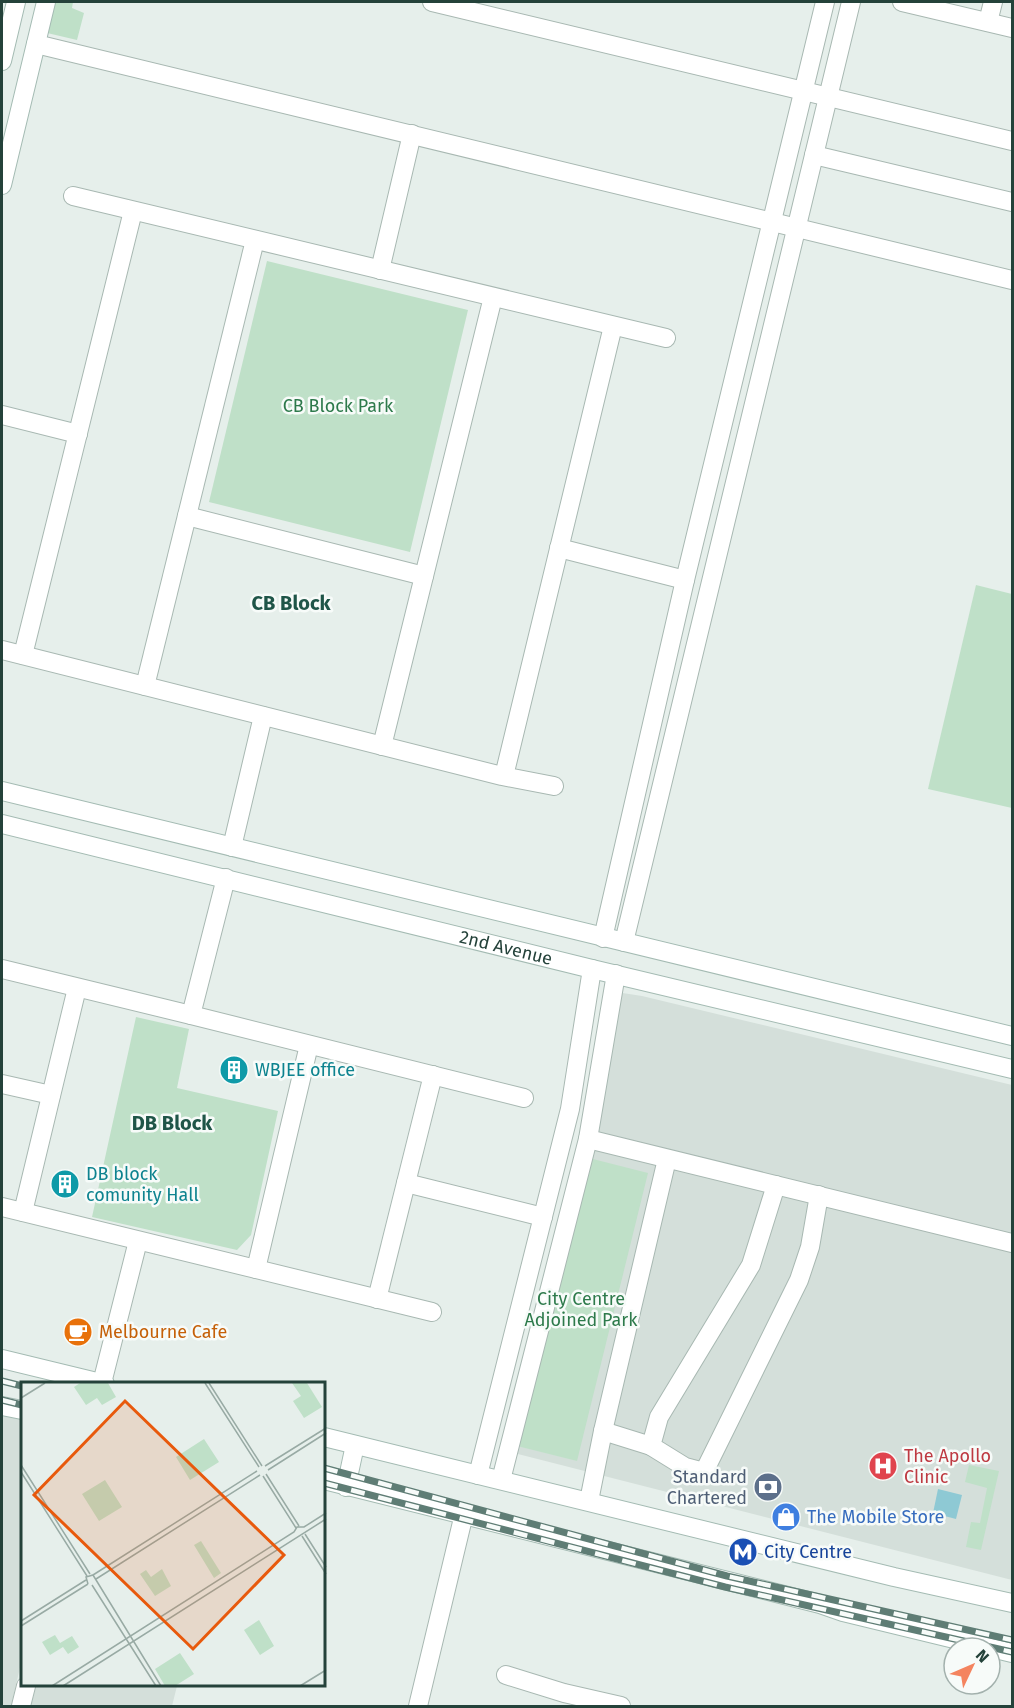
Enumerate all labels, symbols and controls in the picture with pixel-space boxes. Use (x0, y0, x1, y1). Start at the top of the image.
park label: CB Block Park (283, 395, 394, 417)
district label: CB Block (251, 591, 331, 615)
street label: 2nd Avenue (457, 926, 555, 970)
building icon: WBJEE office (218, 1054, 250, 1086)
place label: WBJEE office (255, 1059, 355, 1081)
district label: DB Block (132, 1111, 213, 1135)
place label: DB block comunity Hall (86, 1163, 199, 1206)
building icon: DB block comunity Hall (49, 1168, 81, 1200)
park label: City Centre Adjoined Park (524, 1288, 638, 1331)
cafe icon: Melbourne Cafe (62, 1316, 94, 1348)
place label: Melbourne Cafe (99, 1321, 227, 1343)
inset map (21, 1382, 326, 1687)
place label: The Apollo Clinic (904, 1445, 991, 1488)
hospital icon: The Apollo Clinic (867, 1450, 899, 1482)
place label: Standard Chartered (667, 1466, 747, 1509)
bank icon: Standard Chartered (752, 1471, 784, 1503)
shop icon: The Mobile Store (770, 1501, 802, 1533)
place label: The Mobile Store (807, 1506, 944, 1528)
metro station icon: City Centre (727, 1536, 759, 1568)
place label: City Centre (764, 1541, 852, 1563)
north arrow (942, 1636, 1002, 1696)
text: N (972, 1646, 993, 1666)

